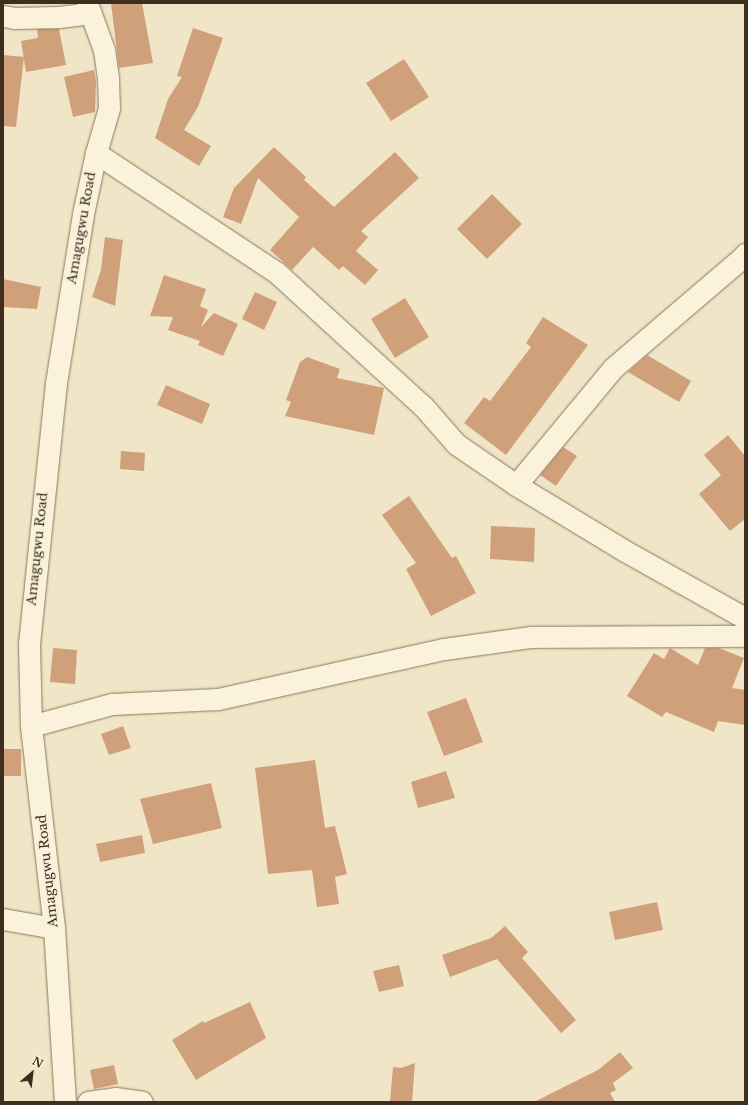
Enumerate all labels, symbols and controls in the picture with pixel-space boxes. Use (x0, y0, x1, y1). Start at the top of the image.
street label: Amagugwu Road (64, 171, 100, 285)
street label: Amagugwu Road (24, 492, 52, 606)
street label: Amagugwu Road (34, 814, 62, 928)
north arrow (12, 1053, 52, 1093)
text: N (30, 1054, 45, 1071)

